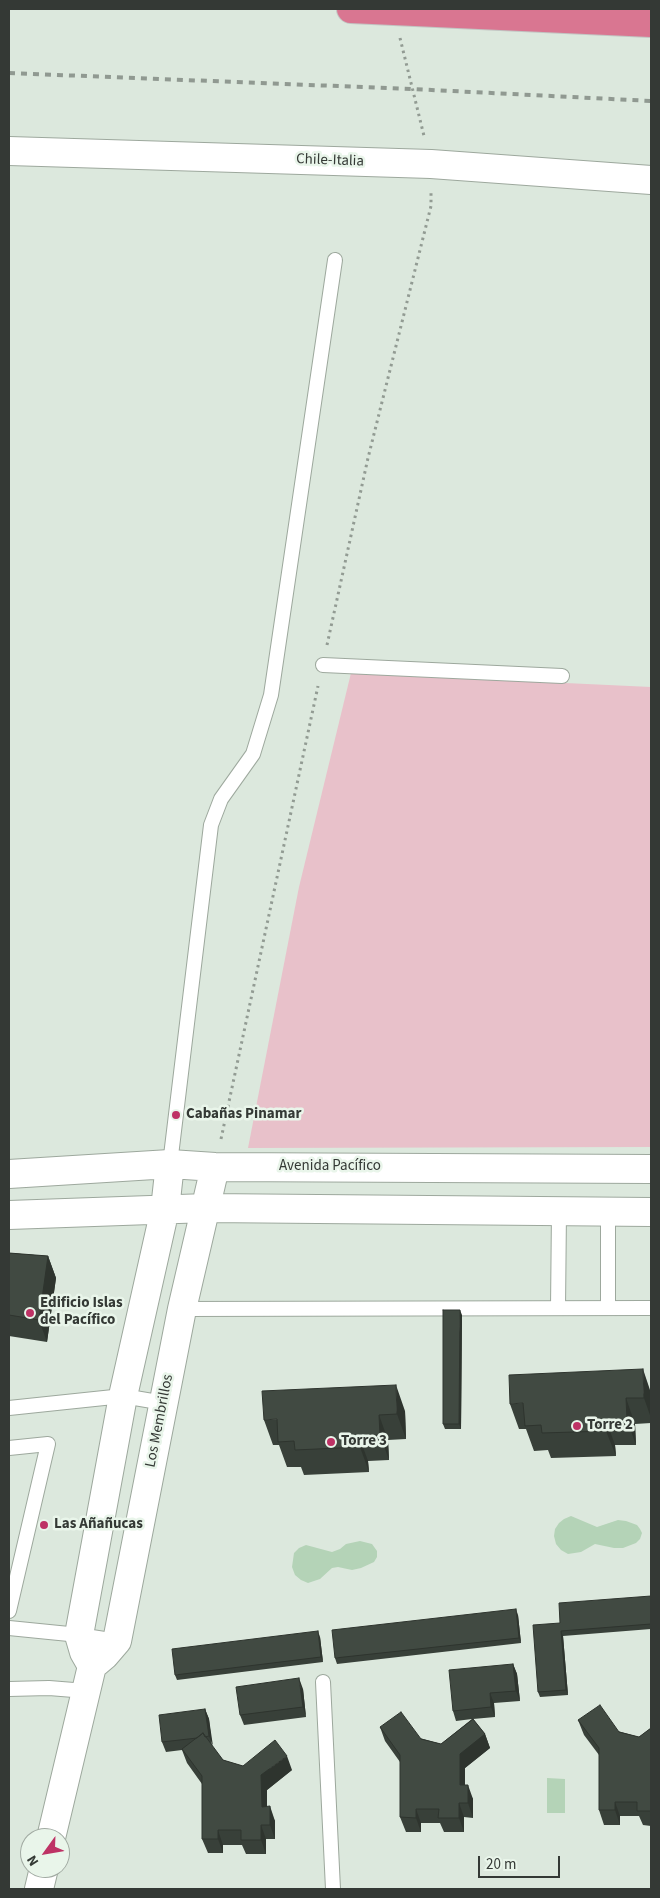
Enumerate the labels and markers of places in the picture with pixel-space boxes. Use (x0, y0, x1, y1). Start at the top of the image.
place label: Cabañas Pinamar (186, 1106, 301, 1124)
marker: Cabañas Pinamar (170, 1109, 182, 1121)
place label: Edificio Islas del Pacífico (40, 1295, 123, 1330)
marker: Edificio Islas del Pacífico (24, 1307, 36, 1319)
place label: Torre 2 (587, 1417, 633, 1435)
marker: Torre 2 (571, 1420, 583, 1432)
place label: Torre 3 (341, 1433, 387, 1451)
marker: Torre 3 (325, 1436, 337, 1448)
place label: Las Añañucas (54, 1516, 143, 1534)
marker: Las Añañucas (38, 1519, 50, 1531)

